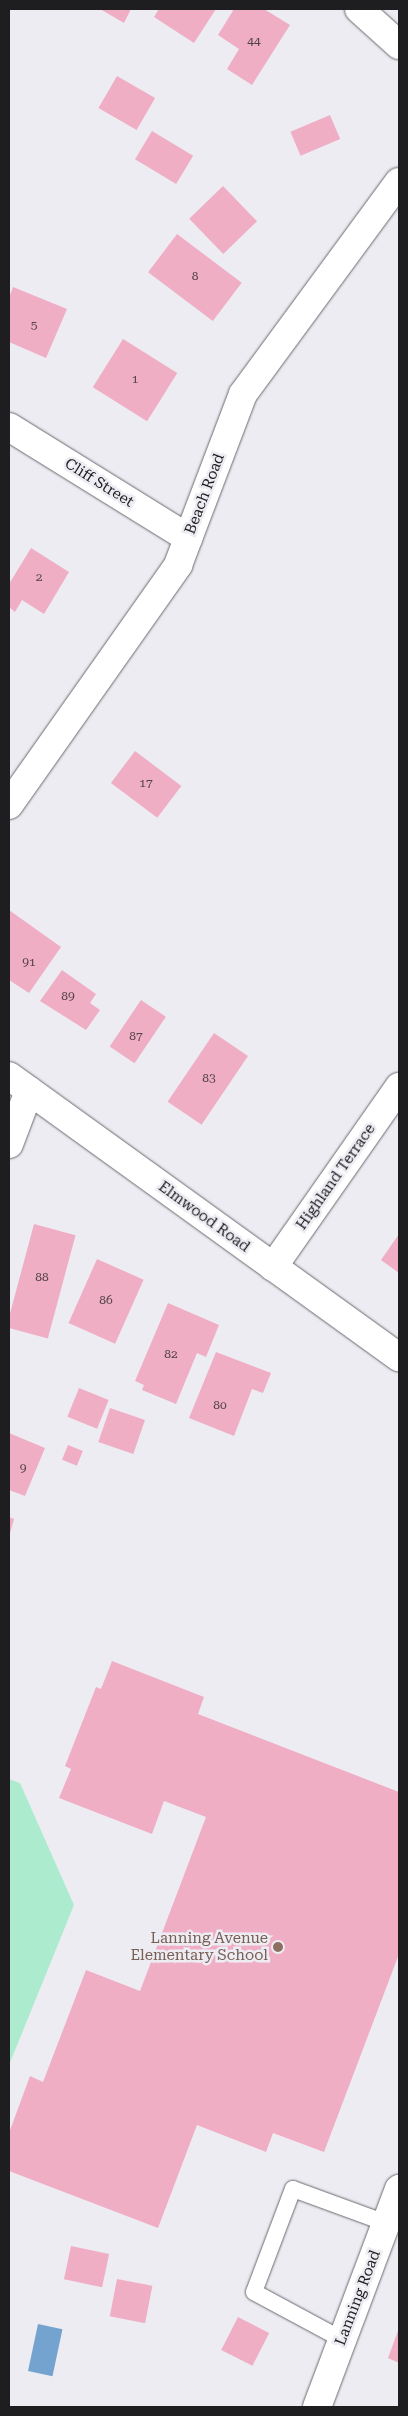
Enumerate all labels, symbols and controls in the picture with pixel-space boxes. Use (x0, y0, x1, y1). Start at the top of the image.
house number: 44 (247, 35, 261, 49)
house number: 8 (192, 270, 198, 284)
house number: 5 (31, 319, 37, 333)
house number: 1 (132, 373, 138, 387)
street label: Beach Road (181, 451, 229, 537)
street label: Cliff Street (61, 455, 137, 511)
house number: 2 (36, 571, 42, 585)
house number: 17 (139, 777, 153, 791)
house number: 91 (22, 956, 36, 970)
house number: 89 (61, 990, 75, 1004)
house number: 87 (129, 1030, 143, 1044)
house number: 83 (202, 1072, 216, 1086)
street label: Highland Terrace (293, 1121, 379, 1233)
street label: Elmwood Road (155, 1178, 253, 1256)
house number: 88 (35, 1271, 49, 1285)
house number: 86 (99, 1294, 113, 1308)
house number: 82 (164, 1348, 178, 1362)
house number: 80 (213, 1399, 227, 1413)
house number: 9 (20, 1462, 26, 1476)
place label: Lanning Avenue Elementary School (130, 1929, 268, 1964)
marker: Lanning Avenue Elementary School (272, 1941, 284, 1953)
street label: Lanning Road (332, 2248, 384, 2348)

